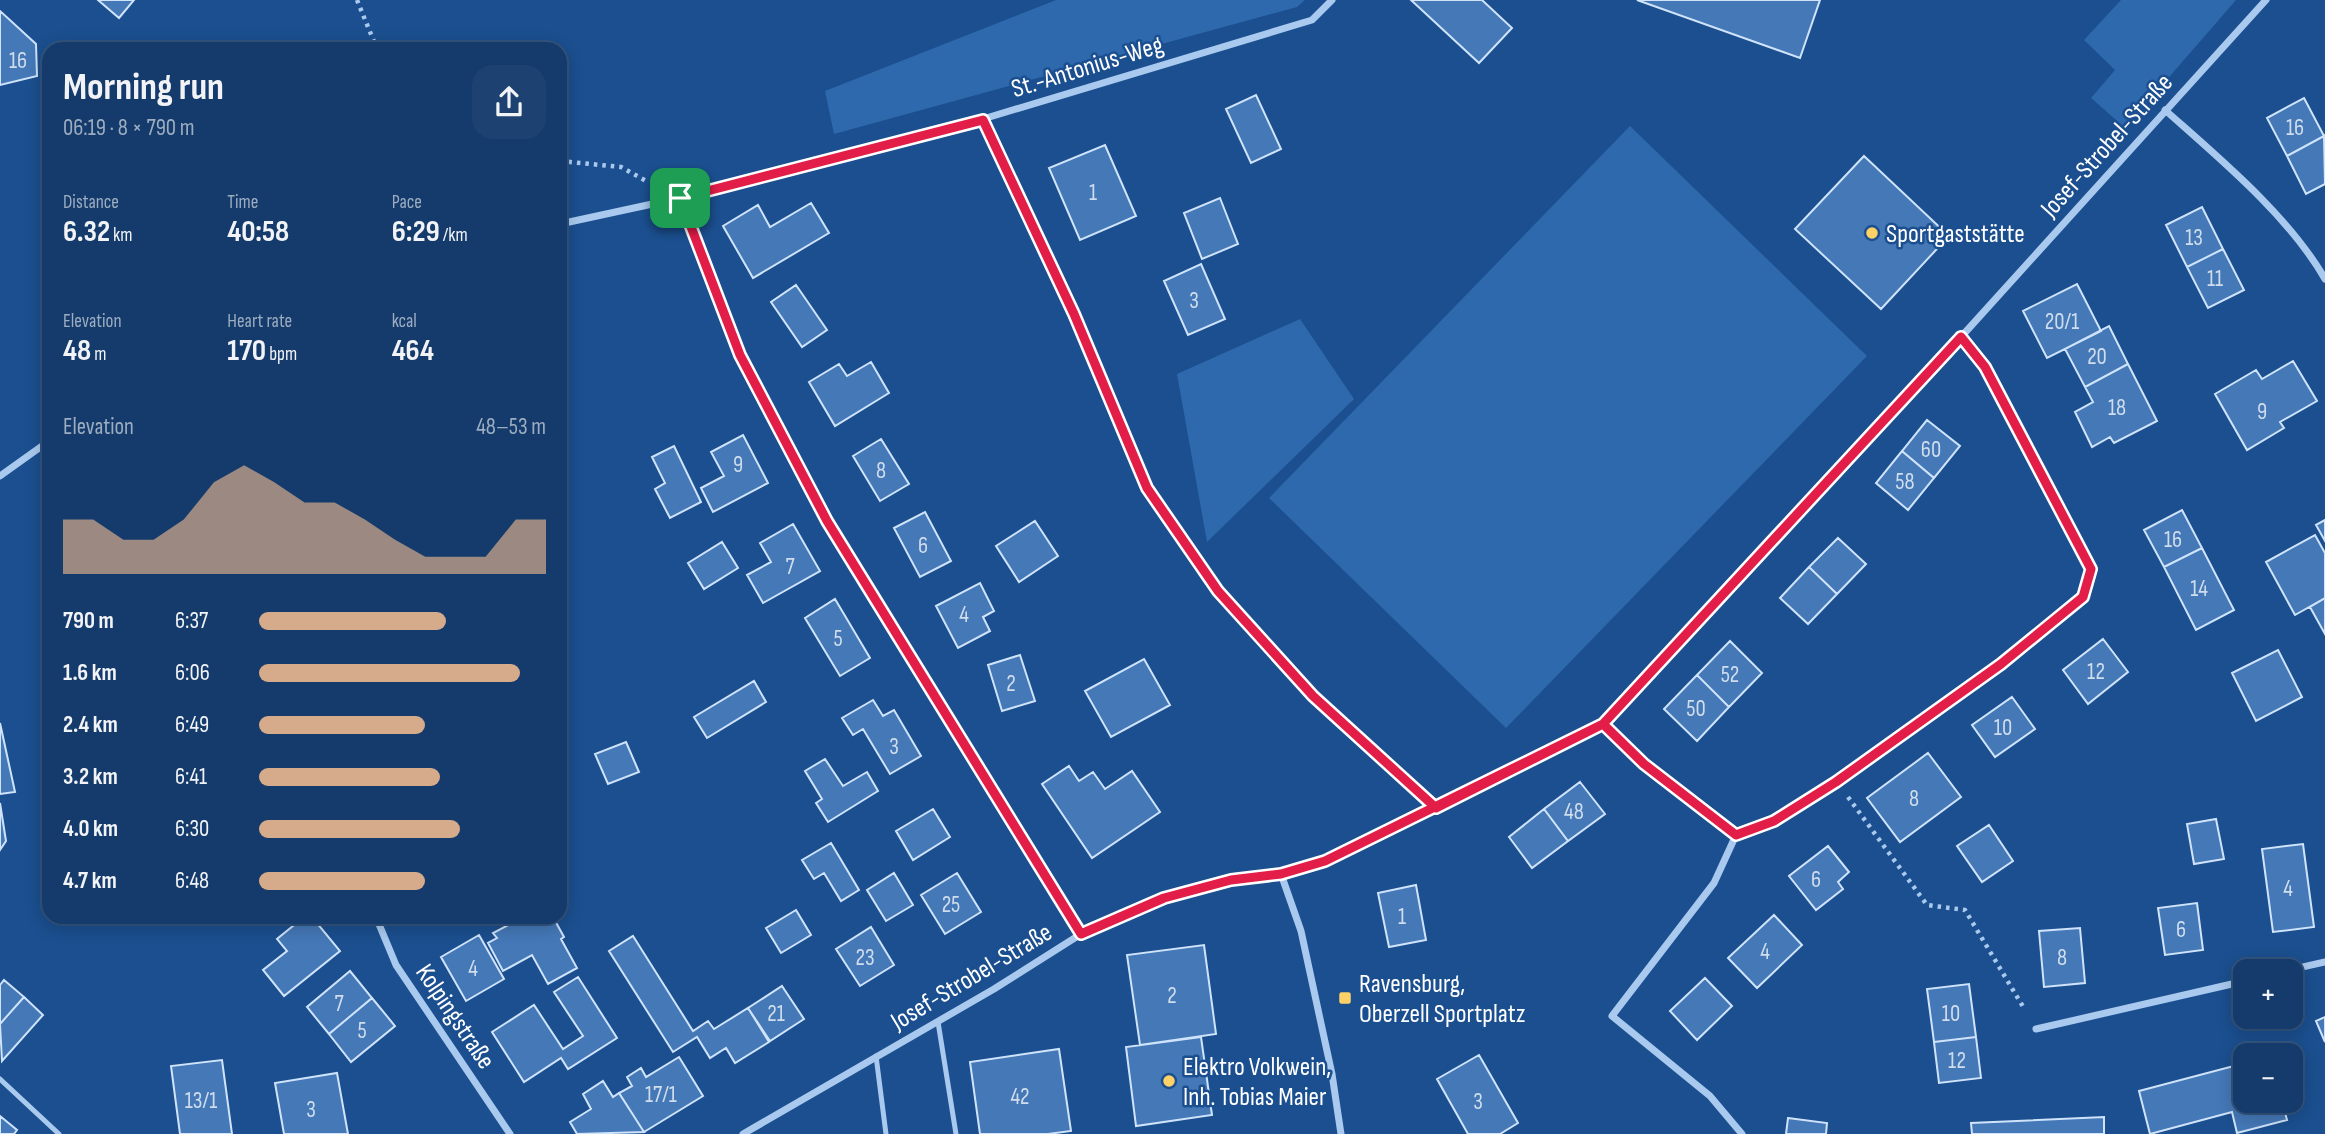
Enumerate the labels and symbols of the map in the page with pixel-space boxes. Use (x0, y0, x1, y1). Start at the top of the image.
street label: St.-Antonius-Weg (1008, 30, 1167, 105)
house number: 16 (9, 47, 27, 75)
street label: Josef-Strobel-Straße (2034, 68, 2180, 225)
house number: 16 (2286, 114, 2304, 142)
pin (650, 168, 710, 228)
house number: 1 (1089, 179, 1097, 207)
place label: Sportgaststätte (1886, 219, 2025, 250)
house number: 13 (2185, 224, 2203, 252)
marker: Sportgaststätte (1864, 225, 1880, 241)
house number: 11 (2207, 265, 2223, 293)
house number: 3 (1189, 287, 1199, 315)
house number: 20/1 (2045, 308, 2079, 336)
house number: 20 (2087, 343, 2107, 371)
house number: 18 (2108, 394, 2126, 422)
house number: 9 (2257, 398, 2267, 426)
house number: 60 (1921, 436, 1941, 464)
house number: 9 (733, 451, 743, 479)
house number: 8 (876, 457, 886, 485)
house number: 58 (1895, 468, 1915, 496)
house number: 16 (2164, 526, 2182, 554)
house number: 6 (918, 532, 928, 560)
house number: 7 (785, 553, 795, 581)
house number: 14 (2190, 575, 2208, 603)
house number: 4 (959, 601, 969, 629)
house number: 5 (833, 625, 843, 653)
house number: 12 (2087, 658, 2105, 686)
house number: 52 (1721, 661, 1739, 689)
house number: 2 (1006, 670, 1016, 698)
house number: 50 (1686, 695, 1706, 723)
house number: 10 (1994, 714, 2012, 742)
house number: 3 (889, 733, 899, 761)
house number: 8 (1909, 785, 1919, 813)
house number: 48 (1564, 798, 1584, 826)
house number: 6 (1811, 866, 1821, 894)
house number: 4 (2283, 875, 2293, 903)
house number: 25 (942, 891, 960, 919)
house number: 1 (1398, 903, 1406, 931)
house number: 6 (2176, 916, 2186, 944)
street label: Josef-Strobel-Straße (885, 917, 1058, 1038)
house number: 4 (1760, 938, 1770, 966)
house number: 23 (855, 944, 875, 972)
house number: 8 (2057, 944, 2067, 972)
house number: 4 (468, 955, 478, 983)
street label: Kolpingstraße (408, 959, 501, 1075)
place label: Ravensburg, Oberzell Sportplatz (1359, 969, 1525, 1030)
house number: 2 (1167, 982, 1177, 1010)
house number: 7 (334, 990, 344, 1018)
marker: Ravensburg, Oberzell Sportplatz (1337, 990, 1353, 1006)
house number: 21 (767, 1000, 785, 1028)
house number: 10 (1942, 1000, 1960, 1028)
house number: 5 (357, 1017, 367, 1045)
house number: 12 (1948, 1047, 1966, 1075)
place label: Elektro Volkwein, Inh. Tobias Maier (1183, 1052, 1331, 1113)
marker: Elektro Volkwein, Inh. Tobias Maier (1161, 1073, 1177, 1089)
house number: 17/1 (645, 1081, 677, 1109)
house number: 42 (1010, 1083, 1030, 1111)
house number: 13/1 (185, 1087, 217, 1115)
house number: 3 (1473, 1088, 1483, 1116)
house number: 3 (306, 1096, 316, 1124)

